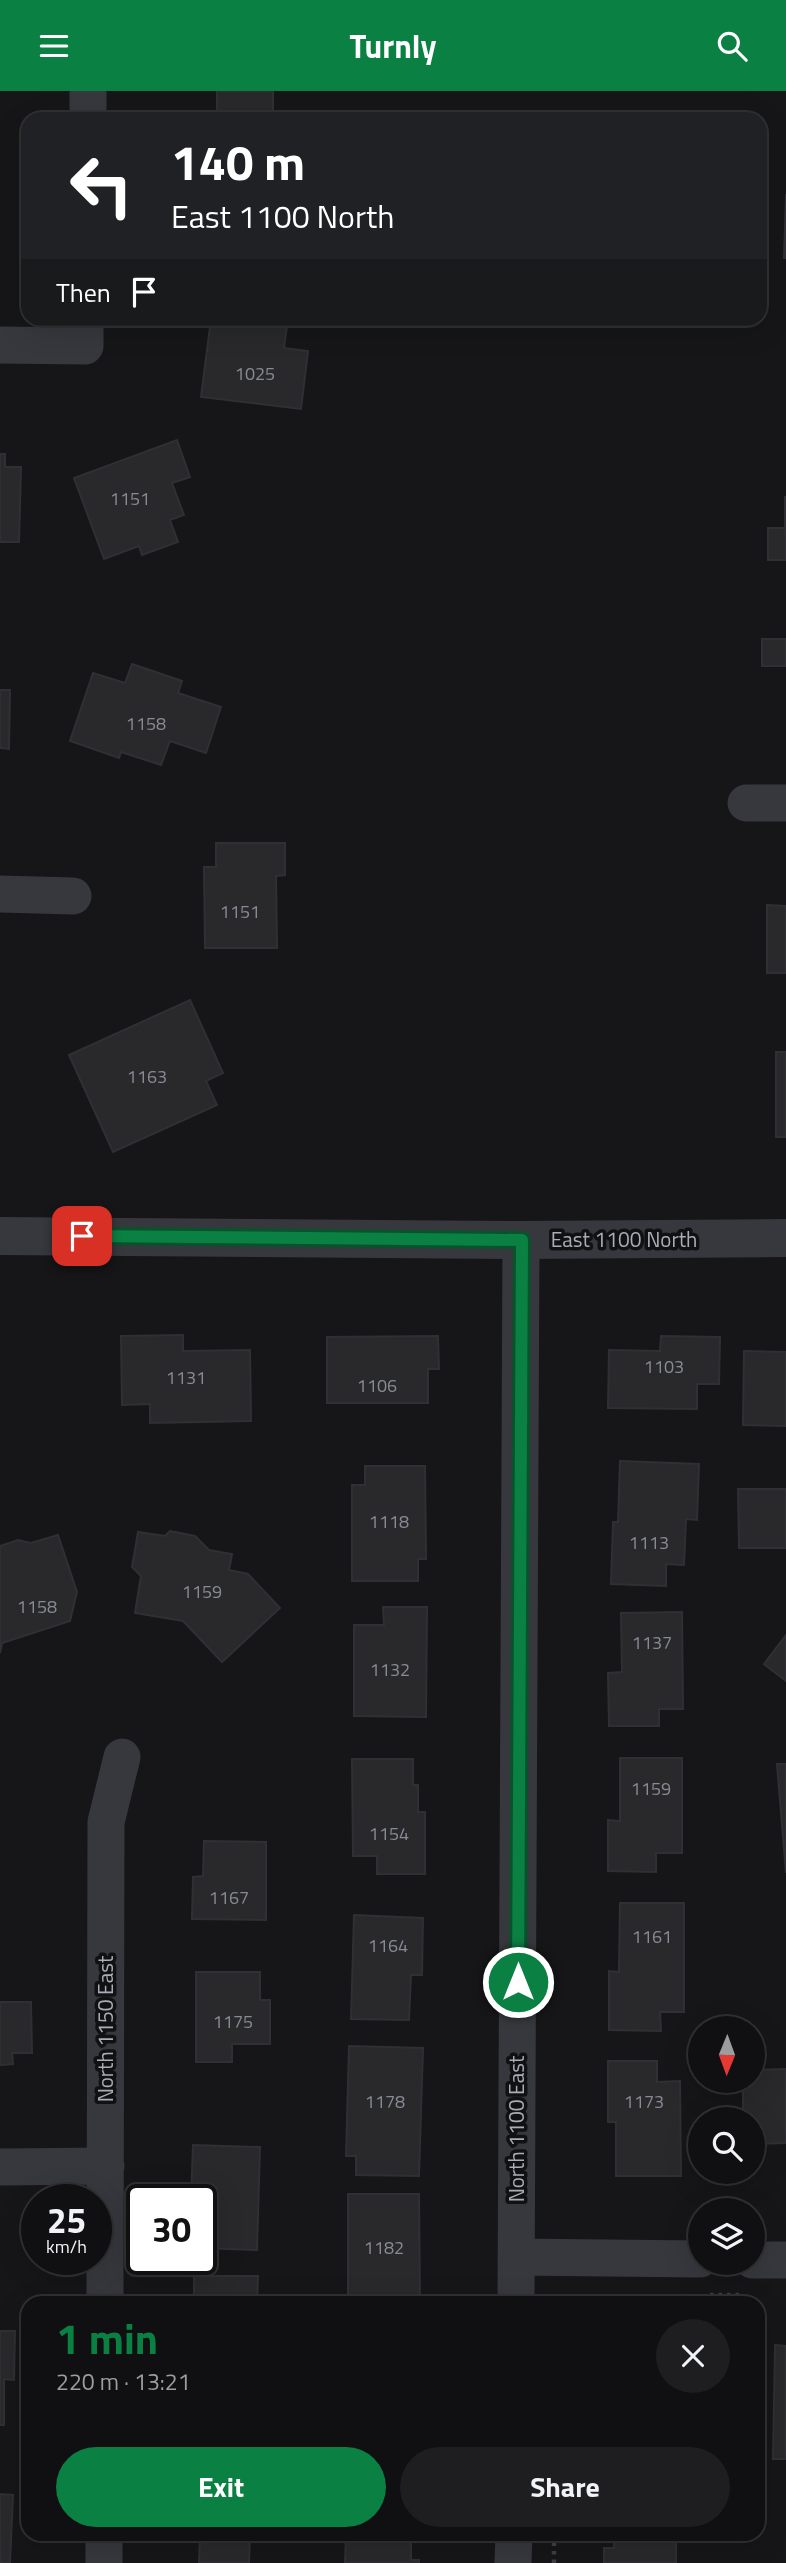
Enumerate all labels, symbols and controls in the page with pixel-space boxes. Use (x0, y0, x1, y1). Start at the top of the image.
text: Turnly (349, 22, 437, 70)
icon: menu (35, 27, 73, 65)
icon: search (713, 27, 751, 65)
text: 140 m (171, 124, 305, 199)
icon: left (56, 140, 147, 231)
text: East 1100 North (171, 192, 394, 240)
text: Then (56, 273, 111, 312)
icon: arrive (125, 273, 163, 311)
house number: 1025 (235, 360, 275, 387)
house number: 1151 (110, 485, 150, 512)
house number: 1158 (126, 710, 166, 737)
house number: 1151 (220, 898, 260, 925)
house number: 1163 (127, 1063, 167, 1090)
pin (52, 1206, 112, 1266)
icon: arrive (63, 1217, 101, 1255)
street label: East 1100 North (551, 1223, 697, 1255)
house number: 1103 (644, 1353, 684, 1380)
house number: 1131 (166, 1364, 206, 1391)
house number: 1106 (357, 1372, 397, 1399)
house number: 1118 (369, 1508, 409, 1535)
house number: 1113 (629, 1529, 669, 1556)
house number: 1159 (182, 1578, 222, 1605)
house number: 1158 (17, 1593, 57, 1620)
house number: 1137 (632, 1629, 672, 1656)
house number: 1132 (370, 1656, 410, 1683)
house number: 1159 (631, 1775, 671, 1802)
house number: 1154 (369, 1820, 409, 1847)
house number: 1167 (209, 1884, 249, 1911)
house number: 1161 (632, 1923, 672, 1950)
house number: 1164 (368, 1932, 408, 1959)
position arrow (481, 1945, 555, 2019)
street label: North 1150 East (89, 1955, 121, 2102)
house number: 1175 (213, 2008, 253, 2035)
north arrow (688, 2016, 765, 2093)
map controls (688, 2016, 765, 2275)
street label: North 1100 East (500, 2055, 532, 2202)
house number: 1178 (365, 2088, 405, 2115)
house number: 1173 (624, 2088, 664, 2115)
button: search (688, 2107, 765, 2184)
speed limit sign: 30 (126, 2184, 217, 2275)
text: 25 (47, 2193, 86, 2247)
button: layers (688, 2198, 765, 2275)
text: km/h (46, 2233, 87, 2260)
house number: 1182 (364, 2234, 404, 2261)
text: 1 min (56, 2306, 158, 2370)
button: close (656, 2319, 730, 2393)
text: 220 m · 13:21 (56, 2364, 191, 2399)
button: Exit (56, 2447, 386, 2527)
button: Share (400, 2447, 730, 2527)

